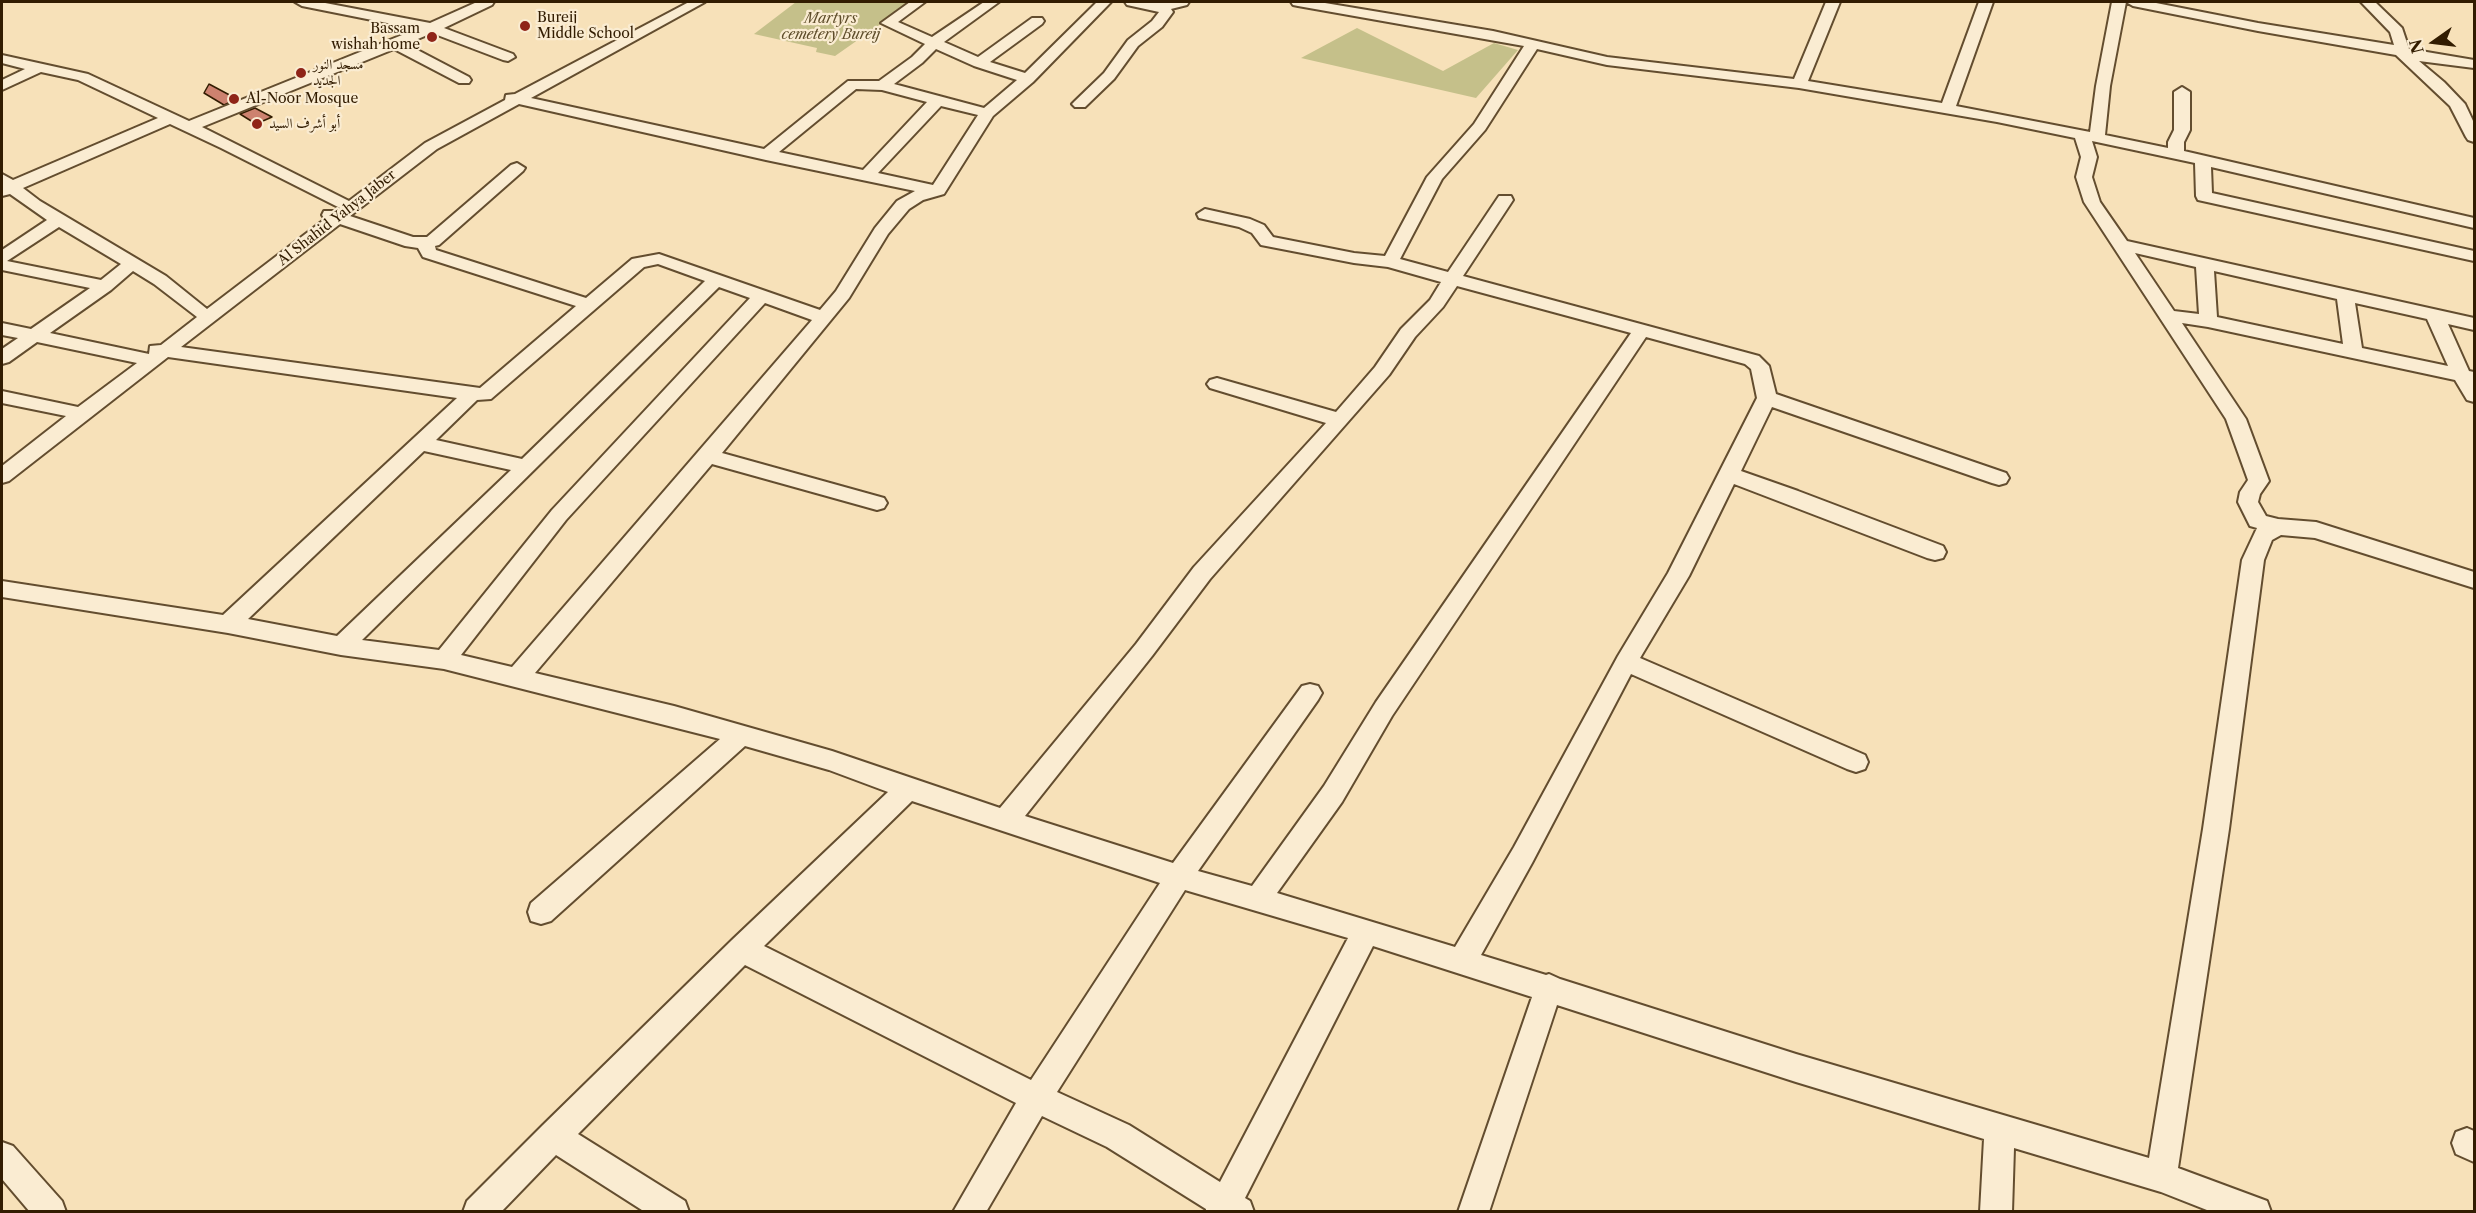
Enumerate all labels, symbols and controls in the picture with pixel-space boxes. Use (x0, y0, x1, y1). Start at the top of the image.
place label: Bureij Middle School (537, 10, 634, 42)
park label: Martyrs cemetery Bureij (782, 11, 880, 44)
north arrow (2404, 12, 2464, 72)
marker: Bureij Middle School (518, 19, 532, 33)
place label: Bassam wishah home (331, 21, 420, 54)
marker: Bassam wishah home (425, 30, 439, 44)
text: N (2405, 37, 2428, 56)
place label: مسجد النور الجديد (313, 57, 364, 90)
marker: مسجد النور الجديد (294, 66, 308, 80)
place label: Al-Noor Mosque (246, 91, 358, 107)
marker: Al-Noor Mosque (227, 92, 241, 106)
place label: أبو أشرف السيد (269, 116, 340, 132)
marker: أبو أشرف السيد (250, 117, 264, 131)
street label: Al Shahid Yahya Jaber (275, 167, 399, 269)

